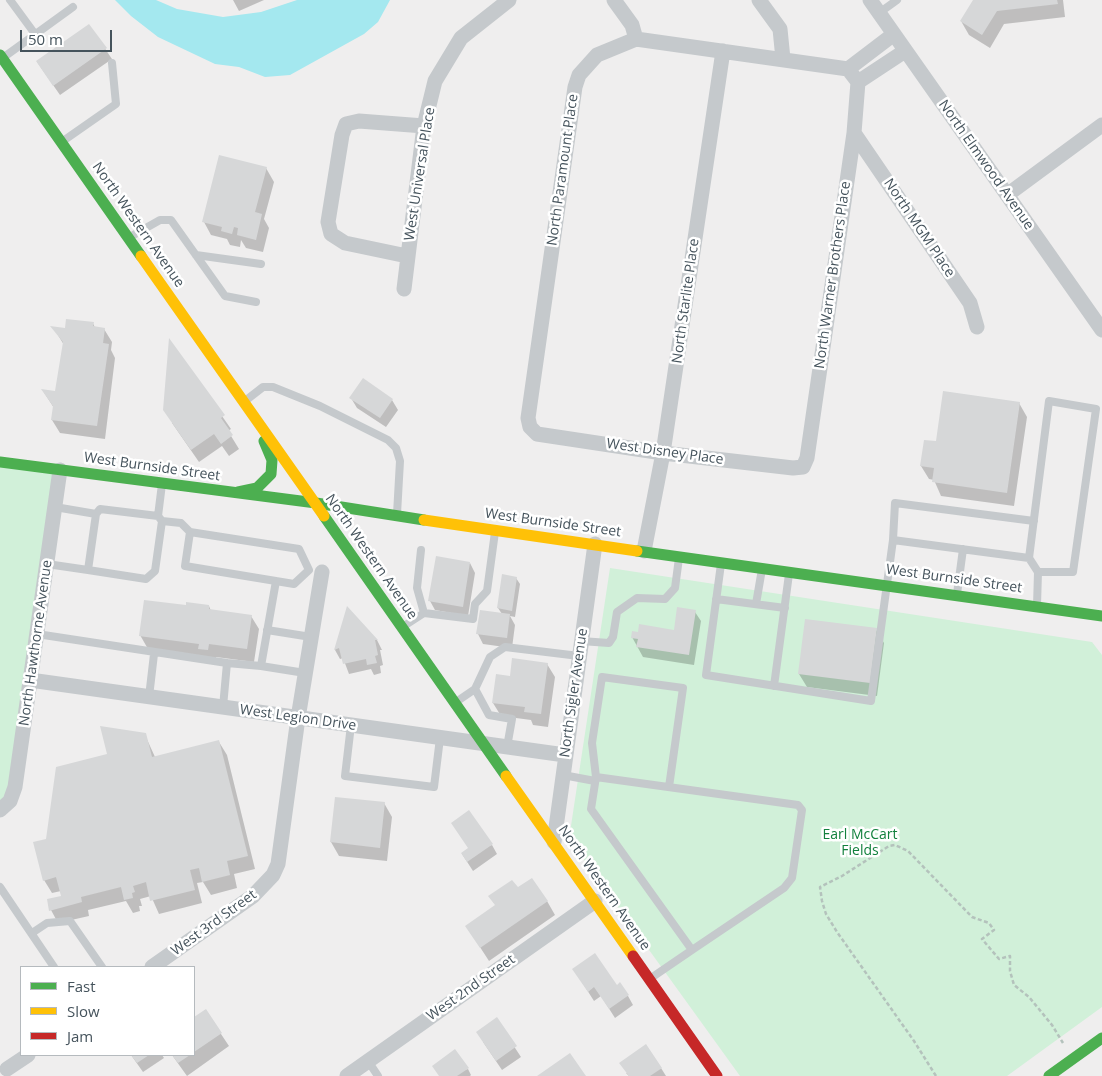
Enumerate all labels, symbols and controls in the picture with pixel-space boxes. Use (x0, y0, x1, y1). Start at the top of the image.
scale bar (22, 20, 115, 52)
text: 50 m (28, 29, 63, 49)
street label: North Paramount Place (544, 93, 582, 247)
street label: North Elmwood Avenue (935, 97, 1037, 233)
street label: West Universal Place (401, 106, 439, 242)
street label: North Western Avenue (88, 159, 188, 291)
street label: North MGM Place (880, 176, 958, 280)
street label: North Warner Brothers Place (812, 180, 854, 370)
street label: North Starlite Place (669, 237, 703, 365)
street label: West Disney Place (605, 435, 725, 469)
street label: West Burnside Street (83, 449, 221, 485)
street label: North Western Avenue (321, 491, 421, 623)
street label: West Burnside Street (484, 505, 622, 541)
street label: North Hawthorne Avenue (16, 559, 56, 727)
street label: West Burnside Street (885, 561, 1023, 597)
street label: North Sigler Avenue (557, 627, 591, 759)
street label: West Legion Drive (239, 702, 357, 734)
street label: North Western Avenue (554, 822, 654, 954)
park label: Earl McCart Fields (822, 827, 898, 860)
street label: West 3rd Street (168, 886, 260, 960)
street label: West 2nd Street (424, 951, 518, 1025)
legend (20, 966, 195, 1056)
text: Fast (67, 976, 96, 996)
text: Slow (67, 1001, 100, 1021)
text: Jam (67, 1026, 93, 1046)

